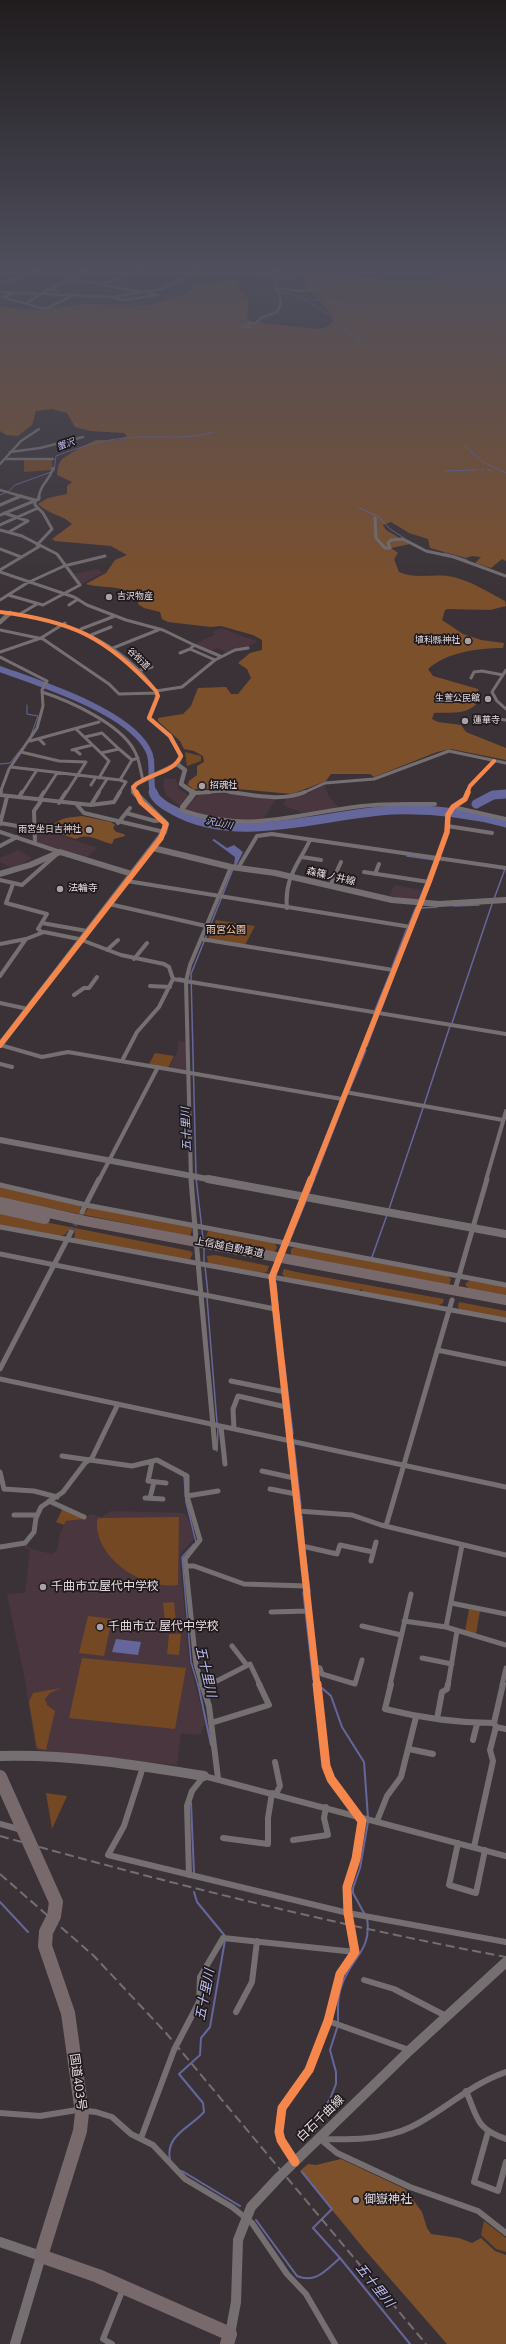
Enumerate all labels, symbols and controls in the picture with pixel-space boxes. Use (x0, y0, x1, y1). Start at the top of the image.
water label: 蟹沢 (56, 437, 76, 453)
marker: 吉沢物産 (104, 592, 114, 602)
place label: 吉沢物産 (117, 592, 153, 602)
place label: 埴科縣神社 (415, 636, 460, 646)
marker: 埴科縣神社 (463, 636, 473, 646)
street label: 谷街道 (125, 646, 151, 672)
place label: 生萱公民館 (435, 694, 480, 704)
marker: 生萱公民館 (483, 694, 493, 704)
marker: 蓮華寺 (460, 716, 470, 726)
place label: 蓮華寺 (473, 716, 500, 726)
marker: 招魂社 (197, 781, 207, 791)
place label: 招魂社 (210, 781, 237, 791)
water label: 沢山川 (205, 816, 233, 832)
place label: 雨宮坐日吉神社 (18, 825, 81, 835)
marker: 雨宮坐日吉神社 (84, 825, 94, 835)
street label: 森篠ノ井線 (305, 866, 357, 888)
place label: 法輪寺 (68, 883, 98, 895)
marker: 法輪寺 (55, 884, 65, 894)
park label: 雨宮公園 (206, 925, 246, 937)
water label: 五十里川 (180, 1107, 194, 1151)
street label: 上信越自動車道 (193, 1235, 265, 1261)
place label: 千曲市立屋代中学校 (51, 1580, 159, 1594)
marker: 千曲市立屋代中学校 (38, 1582, 48, 1592)
place label: 千曲市立 屋代中学校 (108, 1620, 219, 1634)
marker: 千曲市立 屋代中学校 (95, 1622, 105, 1632)
water label: 五十里川 (192, 1645, 218, 1699)
water label: 五十里川 (193, 1968, 219, 2022)
street label: 国道403号 (66, 2052, 88, 2112)
street label: 白石千曲線 (294, 2093, 348, 2145)
place label: 御嶽神社 (364, 2193, 412, 2207)
marker: 御嶽神社 (351, 2195, 361, 2205)
water label: 五十里川 (352, 2261, 396, 2311)

